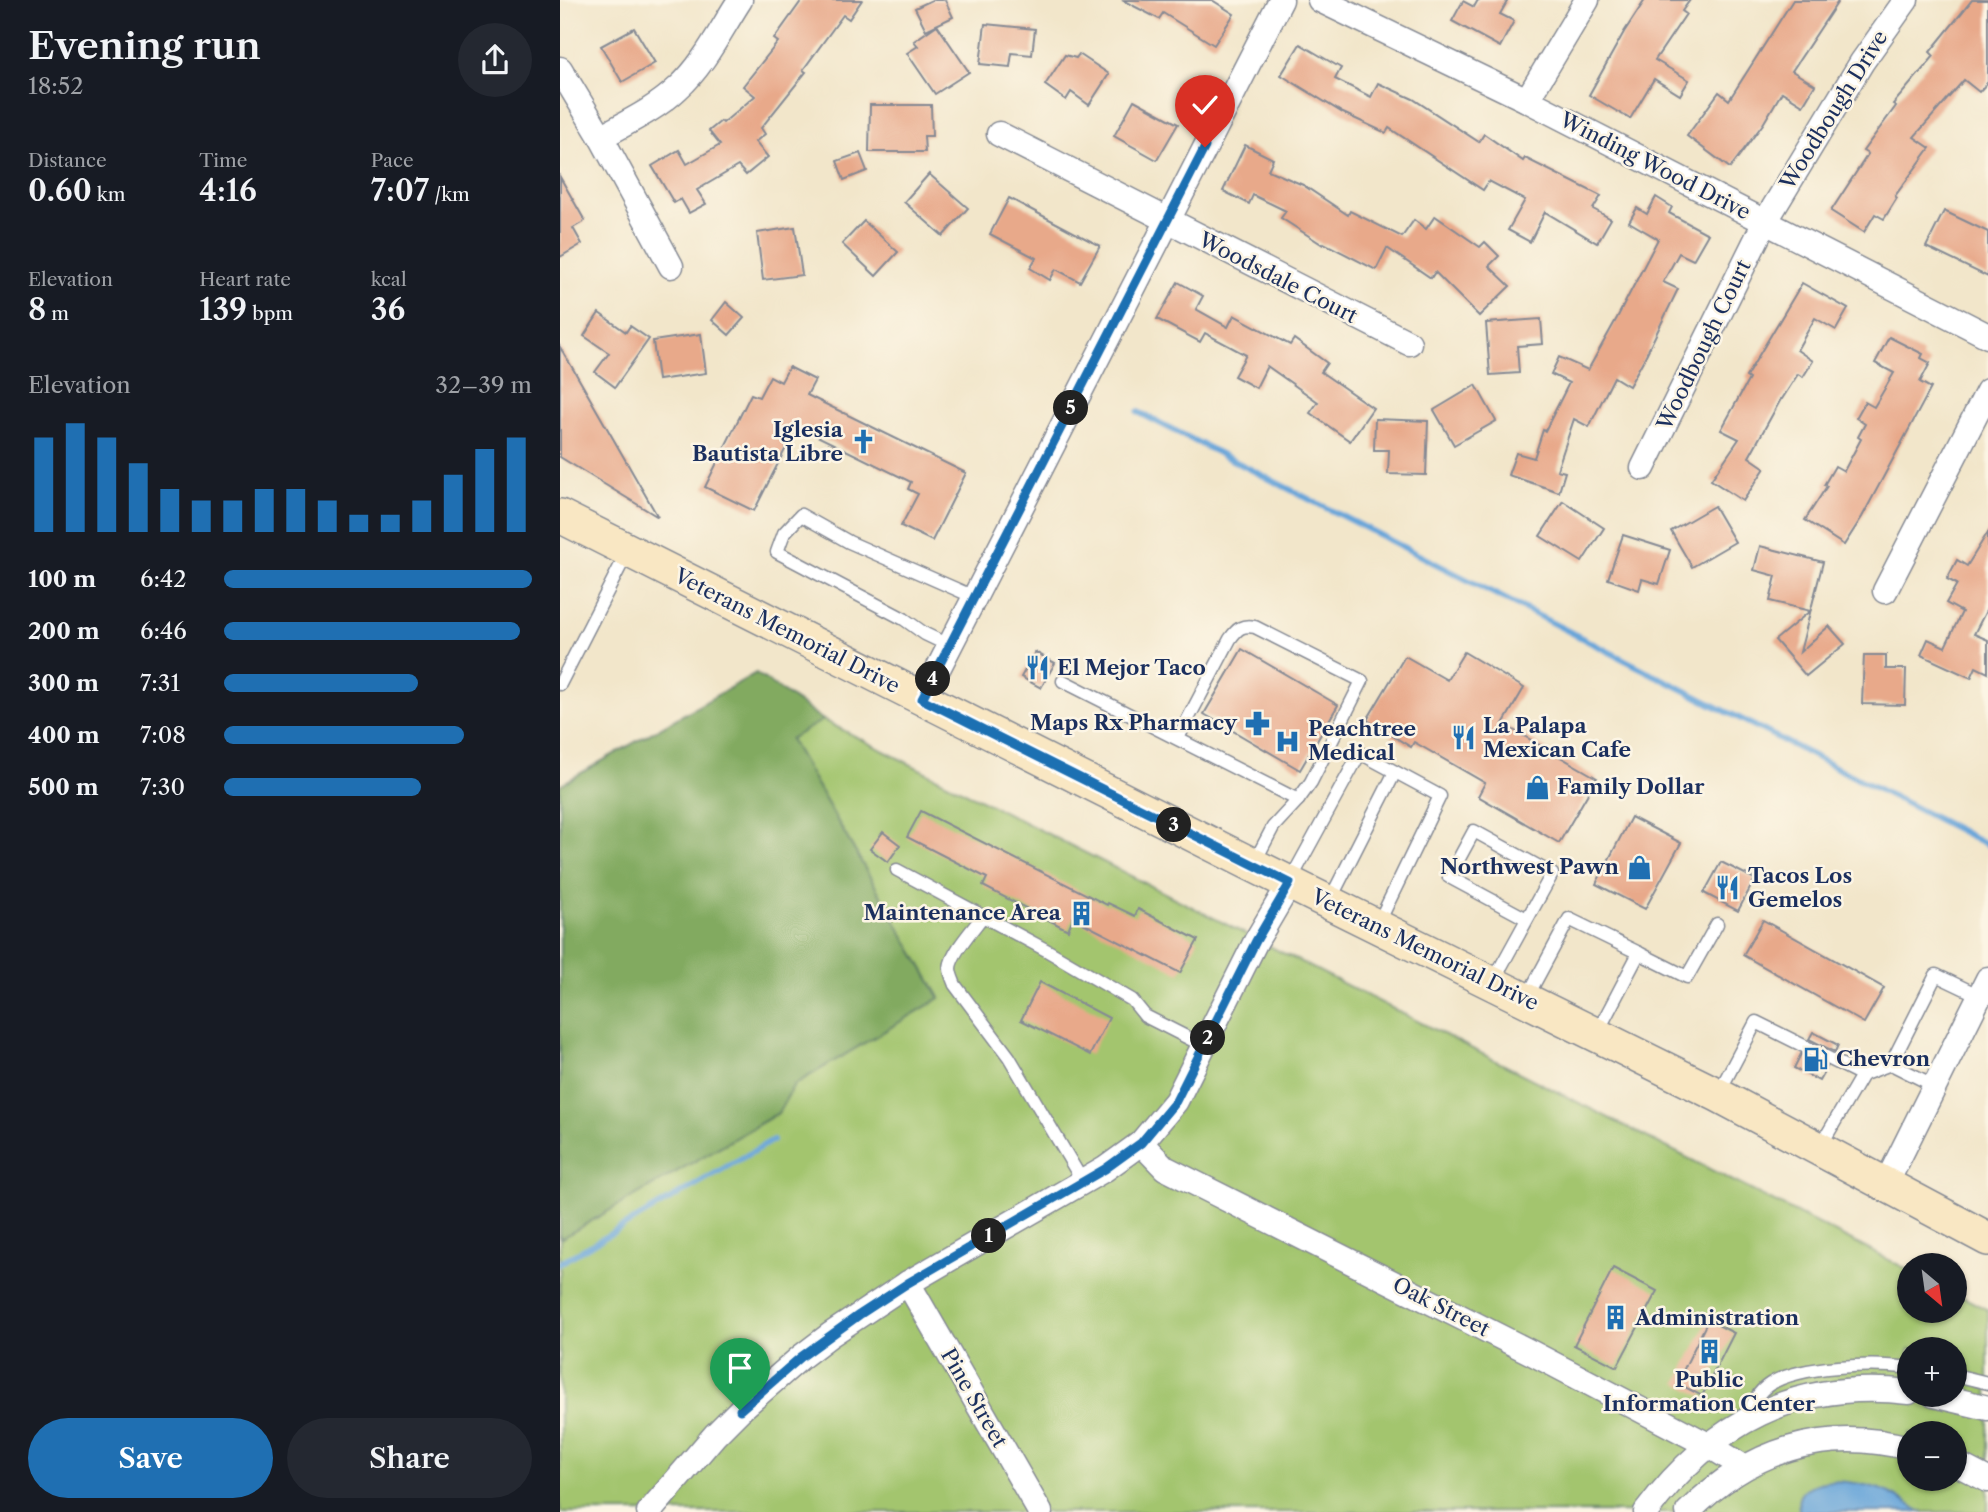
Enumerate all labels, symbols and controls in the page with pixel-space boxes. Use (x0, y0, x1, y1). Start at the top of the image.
text: Evening run (28, 22, 261, 69)
button: share (458, 23, 532, 97)
street label: Woodbough Drive (1774, 26, 1893, 195)
text: 18:52 (28, 72, 83, 100)
pin (1175, 75, 1235, 147)
icon: check (1186, 86, 1224, 124)
street label: Winding Wood Drive (1555, 106, 1755, 225)
text: Distance (28, 149, 107, 172)
text: Time (199, 149, 247, 172)
text: Pace (371, 149, 414, 172)
text: 0.60 (28, 172, 92, 209)
text: 4:16 (199, 172, 257, 209)
text: 7:07 (371, 172, 429, 209)
text: km (92, 183, 125, 206)
text: /km (429, 183, 470, 206)
street label: Woodsdale Court (1194, 226, 1362, 329)
street label: Woodbough Court (1651, 255, 1756, 435)
text: Elevation (28, 268, 113, 291)
text: Heart rate (199, 268, 291, 291)
text: kcal (371, 268, 407, 291)
text: 8 (28, 291, 46, 328)
text: 139 (199, 291, 247, 328)
text: 36 (371, 291, 405, 328)
text: m (46, 302, 69, 325)
text: bpm (247, 302, 293, 325)
text: Elevation (28, 371, 131, 399)
text: 32–39 m (435, 371, 532, 399)
pin: 5 (1054, 390, 1088, 426)
text: 5 (1065, 396, 1076, 419)
place label: Iglesia Bautista Libre (692, 417, 844, 466)
church icon: Iglesia Bautista Libre (849, 428, 877, 456)
street label: Veterans Memorial Drive (669, 562, 904, 698)
text: 100 m (28, 565, 96, 593)
text: 6:42 (140, 565, 186, 593)
text: 200 m (28, 617, 100, 645)
text: 6:46 (140, 617, 187, 645)
restaurant icon: El Mejor Taco (1023, 654, 1051, 682)
place label: El Mejor Taco (1057, 655, 1206, 680)
pin: 4 (916, 662, 950, 696)
text: 4 (927, 667, 938, 690)
text: 300 m (28, 669, 99, 697)
text: 7:31 (140, 669, 180, 697)
pharmacy icon: Maps Rx Pharmacy (1243, 709, 1271, 737)
place label: Maps Rx Pharmacy (1030, 710, 1238, 735)
place label: La Palapa Mexican Cafe (1483, 713, 1631, 762)
place label: Peachtree Medical (1308, 716, 1416, 765)
text: 400 m (28, 721, 100, 749)
text: 7:08 (140, 721, 186, 749)
restaurant icon: La Palapa Mexican Cafe (1449, 724, 1477, 752)
hospital icon: Peachtree Medical (1274, 727, 1302, 755)
text: 500 m (28, 773, 99, 801)
text: 7:30 (140, 773, 185, 801)
shop icon: Family Dollar (1523, 773, 1551, 801)
place label: Family Dollar (1557, 774, 1705, 799)
pin: 3 (1156, 808, 1192, 842)
text: 3 (1168, 813, 1179, 836)
shop icon: Northwest Pawn (1625, 853, 1653, 881)
place label: Northwest Pawn (1440, 854, 1620, 879)
place label: Tacos Los Gemelos (1748, 863, 1852, 912)
restaurant icon: Tacos Los Gemelos (1714, 874, 1742, 902)
street label: Veterans Memorial Drive (1307, 883, 1543, 1015)
building icon: Maintenance Area (1067, 899, 1095, 927)
place label: Maintenance Area (863, 900, 1062, 925)
pin: 2 (1190, 1020, 1226, 1056)
text: 2 (1202, 1026, 1213, 1049)
fuel station icon: Chevron (1802, 1045, 1830, 1073)
place label: Chevron (1836, 1046, 1931, 1071)
pin: 1 (972, 1218, 1006, 1254)
text: 1 (984, 1224, 993, 1247)
north arrow (1897, 1253, 1967, 1323)
map controls (1897, 1253, 1967, 1491)
street label: Oak Street (1389, 1272, 1494, 1342)
building icon: Administration (1601, 1304, 1629, 1332)
place label: Administration (1634, 1305, 1800, 1330)
building icon: Public Information Center (1695, 1337, 1723, 1365)
button: + (1897, 1337, 1967, 1407)
pin (710, 1338, 770, 1410)
street label: Pine Street (936, 1344, 1013, 1452)
icon: arrive (721, 1349, 759, 1387)
place label: Public Information Center (1603, 1367, 1816, 1416)
button: Save (28, 1418, 273, 1498)
button: Share (287, 1418, 532, 1498)
button: − (1897, 1421, 1967, 1491)

